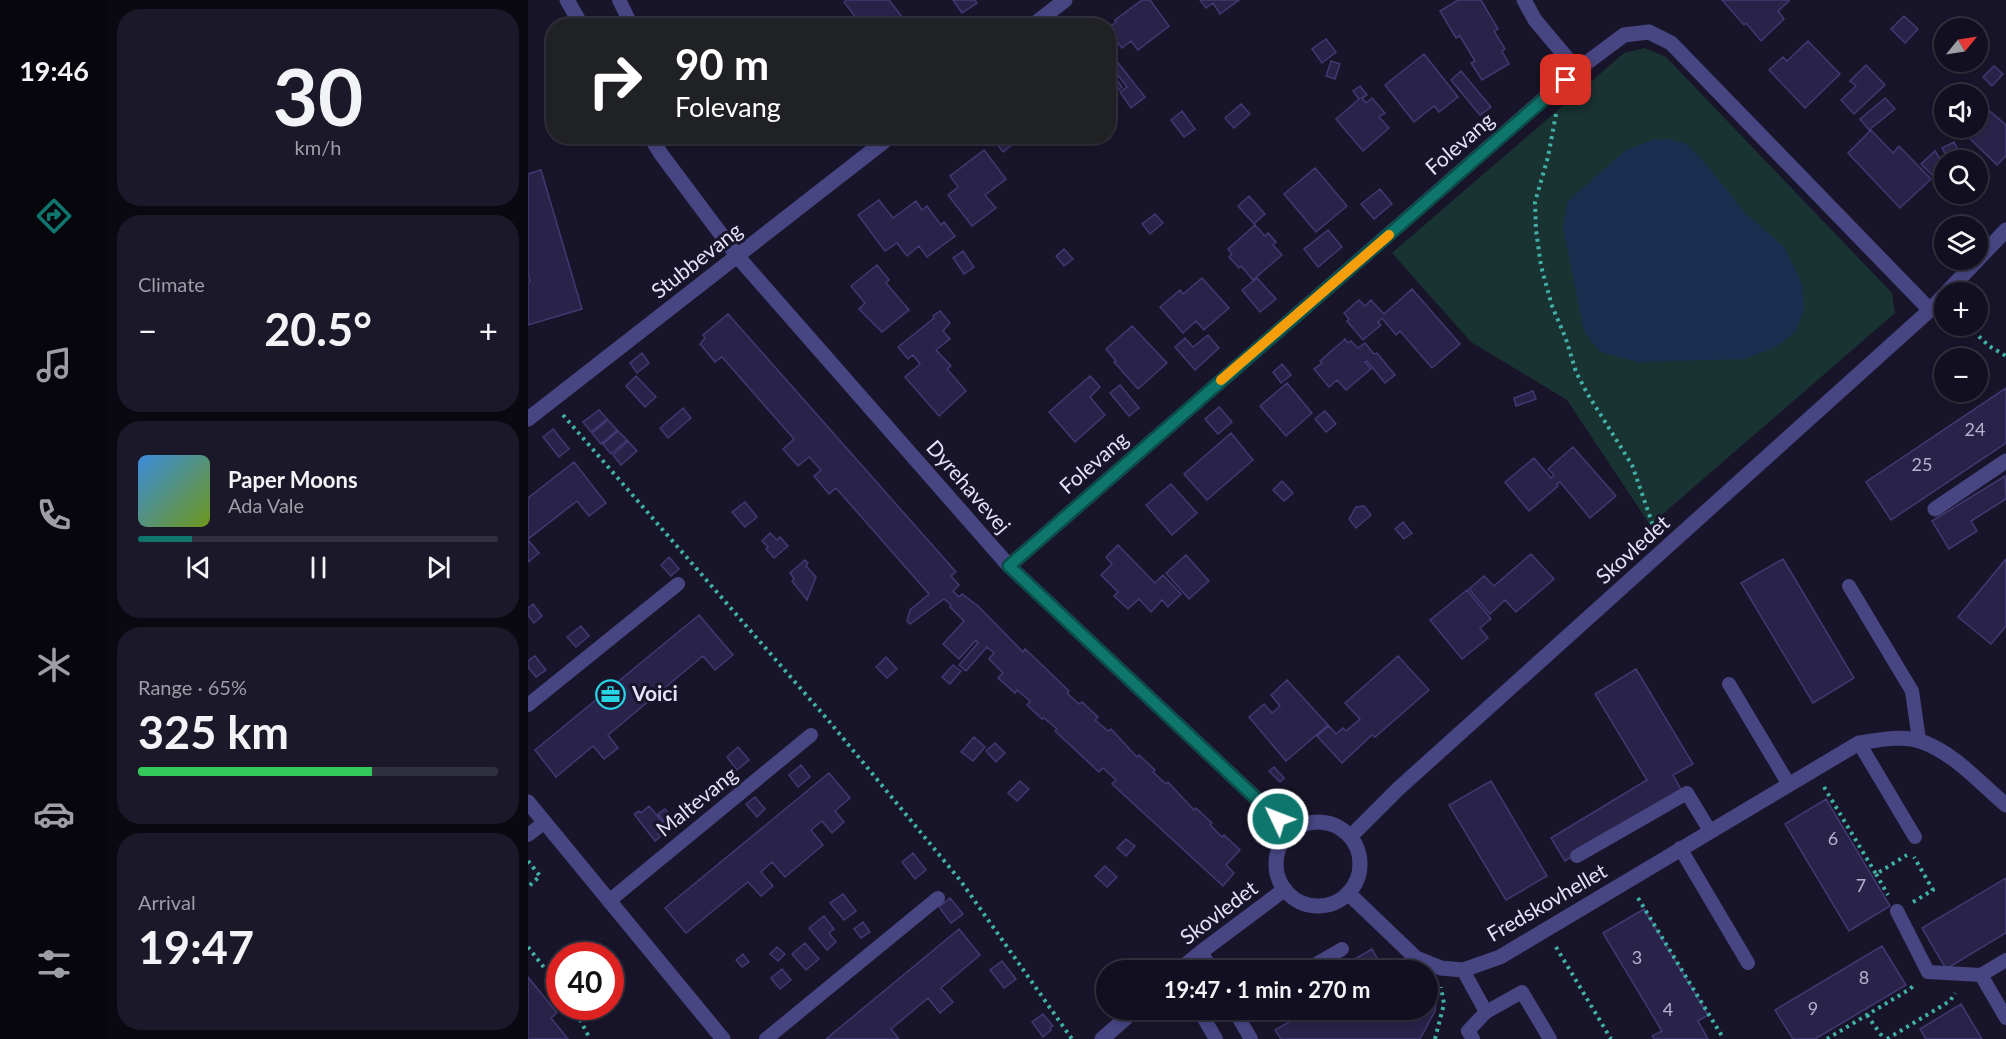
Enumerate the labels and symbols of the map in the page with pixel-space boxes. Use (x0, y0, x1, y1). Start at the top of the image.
north arrow (1934, 18, 1988, 72)
pin (1540, 54, 1591, 105)
street label: Folevang (1420, 106, 1498, 179)
street label: Stubbevang (646, 217, 746, 303)
house number: 24 (1965, 418, 1985, 440)
street label: Folevang (1054, 425, 1132, 498)
street label: Dyrehavevej (922, 434, 1016, 538)
house number: 25 (1912, 453, 1932, 475)
street label: Skovledet (1590, 509, 1674, 588)
office icon: Voici (595, 678, 627, 710)
place label: Voici (631, 680, 678, 705)
street label: Maltevang (651, 761, 742, 841)
position arrow (1246, 787, 1310, 851)
house number: 6 (1828, 827, 1838, 849)
street label: Fredskovhellet (1482, 857, 1611, 946)
street label: Skovledet (1175, 874, 1262, 949)
house number: 7 (1856, 874, 1866, 896)
speed limit sign: 40 (546, 942, 624, 1020)
house number: 3 (1632, 946, 1642, 968)
house number: 8 (1859, 966, 1869, 988)
house number: 9 (1808, 997, 1818, 1019)
house number: 4 (1663, 998, 1673, 1020)

